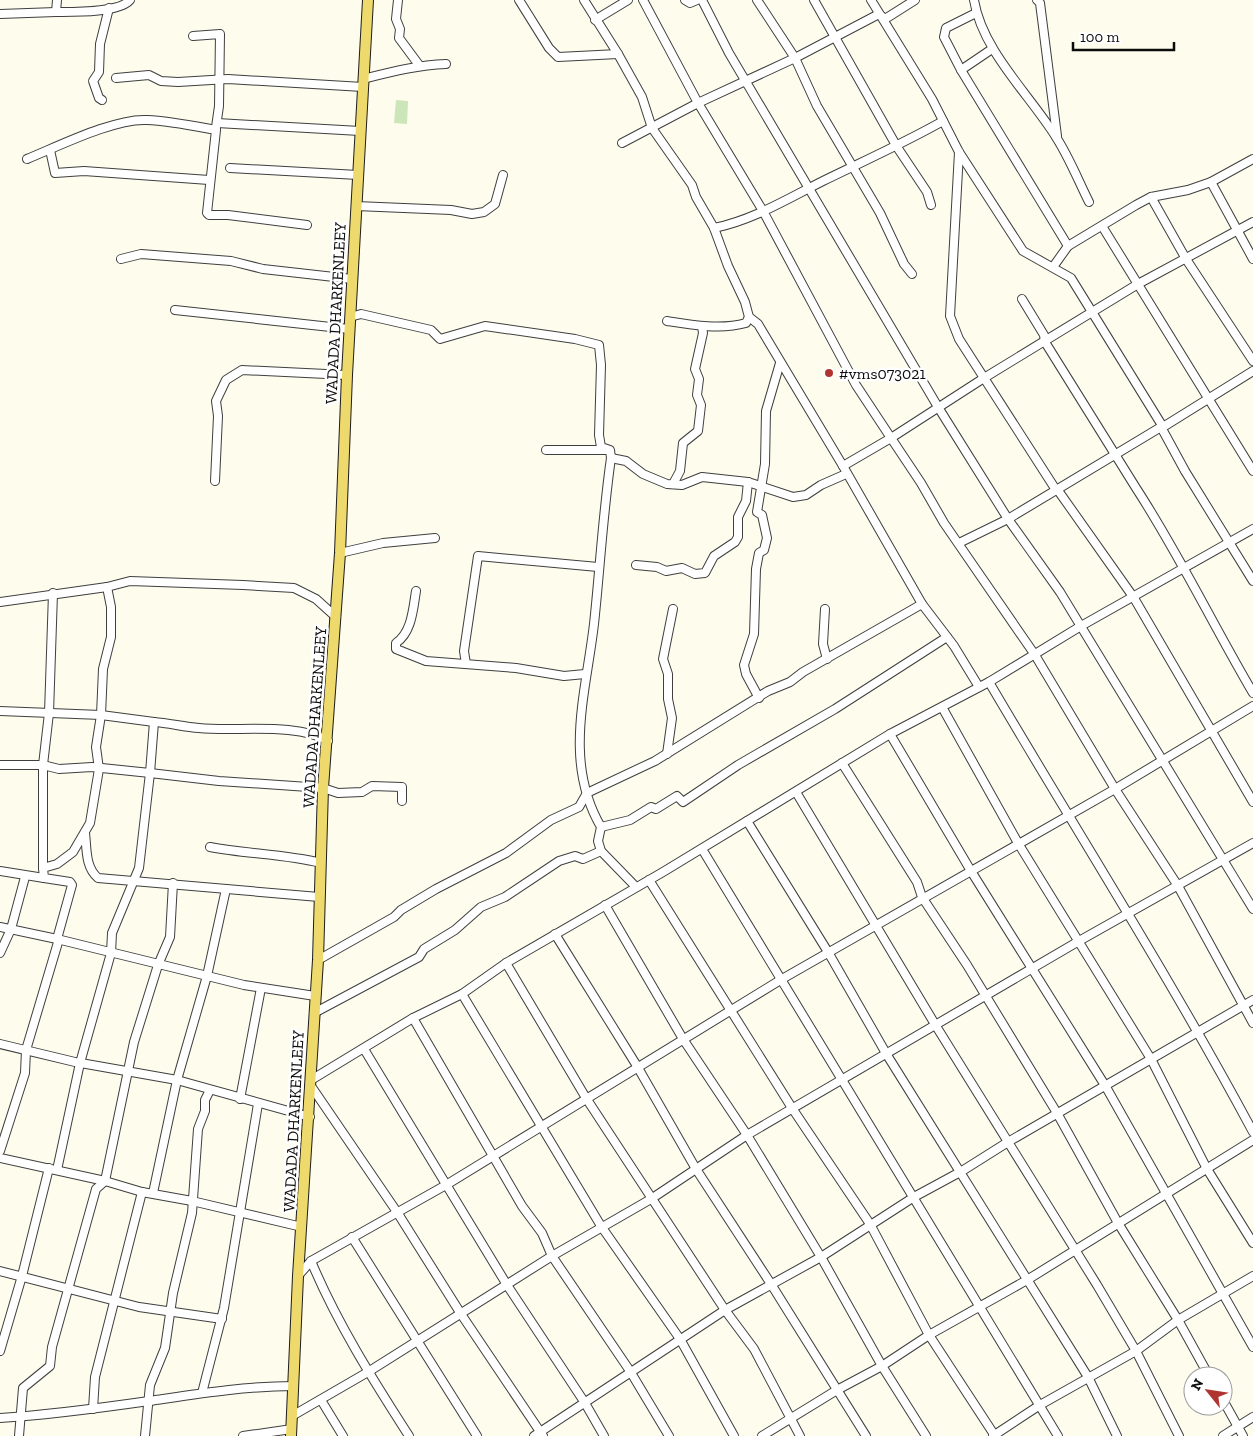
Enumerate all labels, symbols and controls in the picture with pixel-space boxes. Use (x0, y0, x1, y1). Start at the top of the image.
scale bar (1073, 20, 1174, 52)
text: 100 m (1080, 28, 1119, 46)
street label: WADADA DHARKENLEEY (321, 221, 350, 404)
place label: #vms073021 (839, 364, 926, 383)
marker: #vms073021 (823, 367, 835, 379)
street label: WADADA DHARKENLEEY (299, 625, 330, 808)
street label: WADADA DHARKENLEEY (279, 1029, 308, 1212)
north arrow (1183, 1366, 1233, 1416)
text: N (1187, 1376, 1207, 1394)

